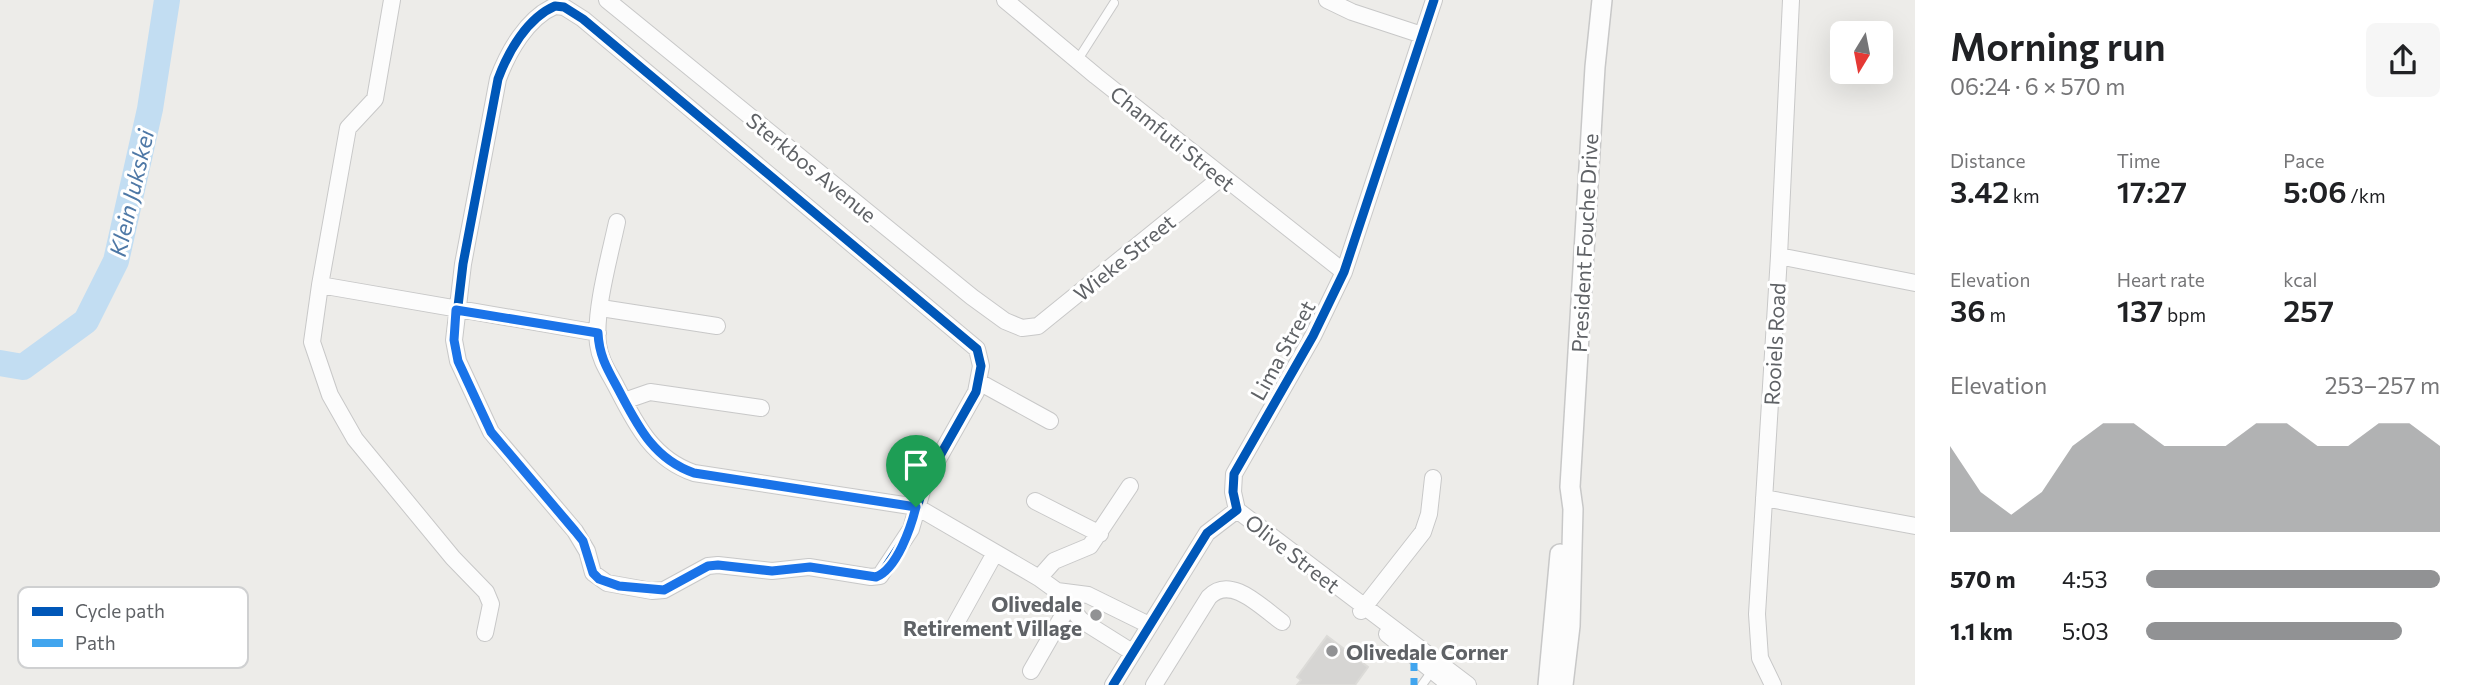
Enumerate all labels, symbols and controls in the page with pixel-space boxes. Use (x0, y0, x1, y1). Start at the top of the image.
north arrow (1830, 21, 1894, 84)
map controls (1830, 21, 1893, 84)
text: Morning run (1950, 22, 2166, 69)
button: share (2366, 23, 2440, 97)
text: 06:24 · 6 × 570 m (1950, 72, 2125, 100)
street label: Chamfuti Street (1106, 80, 1240, 196)
street label: Sterkbos Avenue (742, 107, 882, 227)
water label: Klein Jukskei (103, 126, 159, 259)
street label: President Fouche Drive (1566, 133, 1602, 353)
text: Distance (1950, 149, 2026, 172)
text: Time (2117, 149, 2160, 172)
text: Pace (2283, 149, 2325, 172)
text: 3.42 (1950, 172, 2009, 209)
text: 17:27 (2117, 172, 2187, 209)
text: 5:06 (2283, 172, 2347, 209)
text: km (2009, 184, 2040, 207)
text: /km (2347, 184, 2386, 207)
street label: Wieke Street (1068, 208, 1180, 306)
text: Elevation (1950, 268, 2030, 291)
text: Heart rate (2117, 268, 2205, 291)
text: kcal (2283, 268, 2317, 291)
street label: Rooiels Road (1758, 282, 1790, 406)
text: 36 (1950, 291, 1986, 328)
text: 137 (2117, 291, 2163, 328)
text: 257 (2283, 291, 2334, 328)
street label: Lima Street (1244, 296, 1320, 404)
text: m (1986, 303, 2006, 326)
text: bpm (2163, 303, 2206, 326)
text: Elevation (1950, 371, 2047, 399)
text: 253–257 m (2325, 371, 2440, 399)
pin (886, 435, 946, 507)
icon: arrive (897, 446, 935, 484)
street label: Olive Street (1241, 508, 1345, 598)
text: 570 m (1950, 565, 2016, 593)
text: 4:53 (2062, 565, 2108, 593)
legend (18, 587, 248, 668)
place label: Olivedale Retirement Village (903, 591, 1082, 640)
text: Cycle path (75, 599, 165, 622)
marker: Olivedale Retirement Village (1088, 607, 1104, 623)
text: 1.1 km (1950, 617, 2013, 645)
text: 5:03 (2062, 617, 2109, 645)
text: Path (75, 631, 116, 654)
place label: Olivedale Corner (1346, 639, 1509, 664)
marker: Olivedale Corner (1324, 643, 1340, 659)

